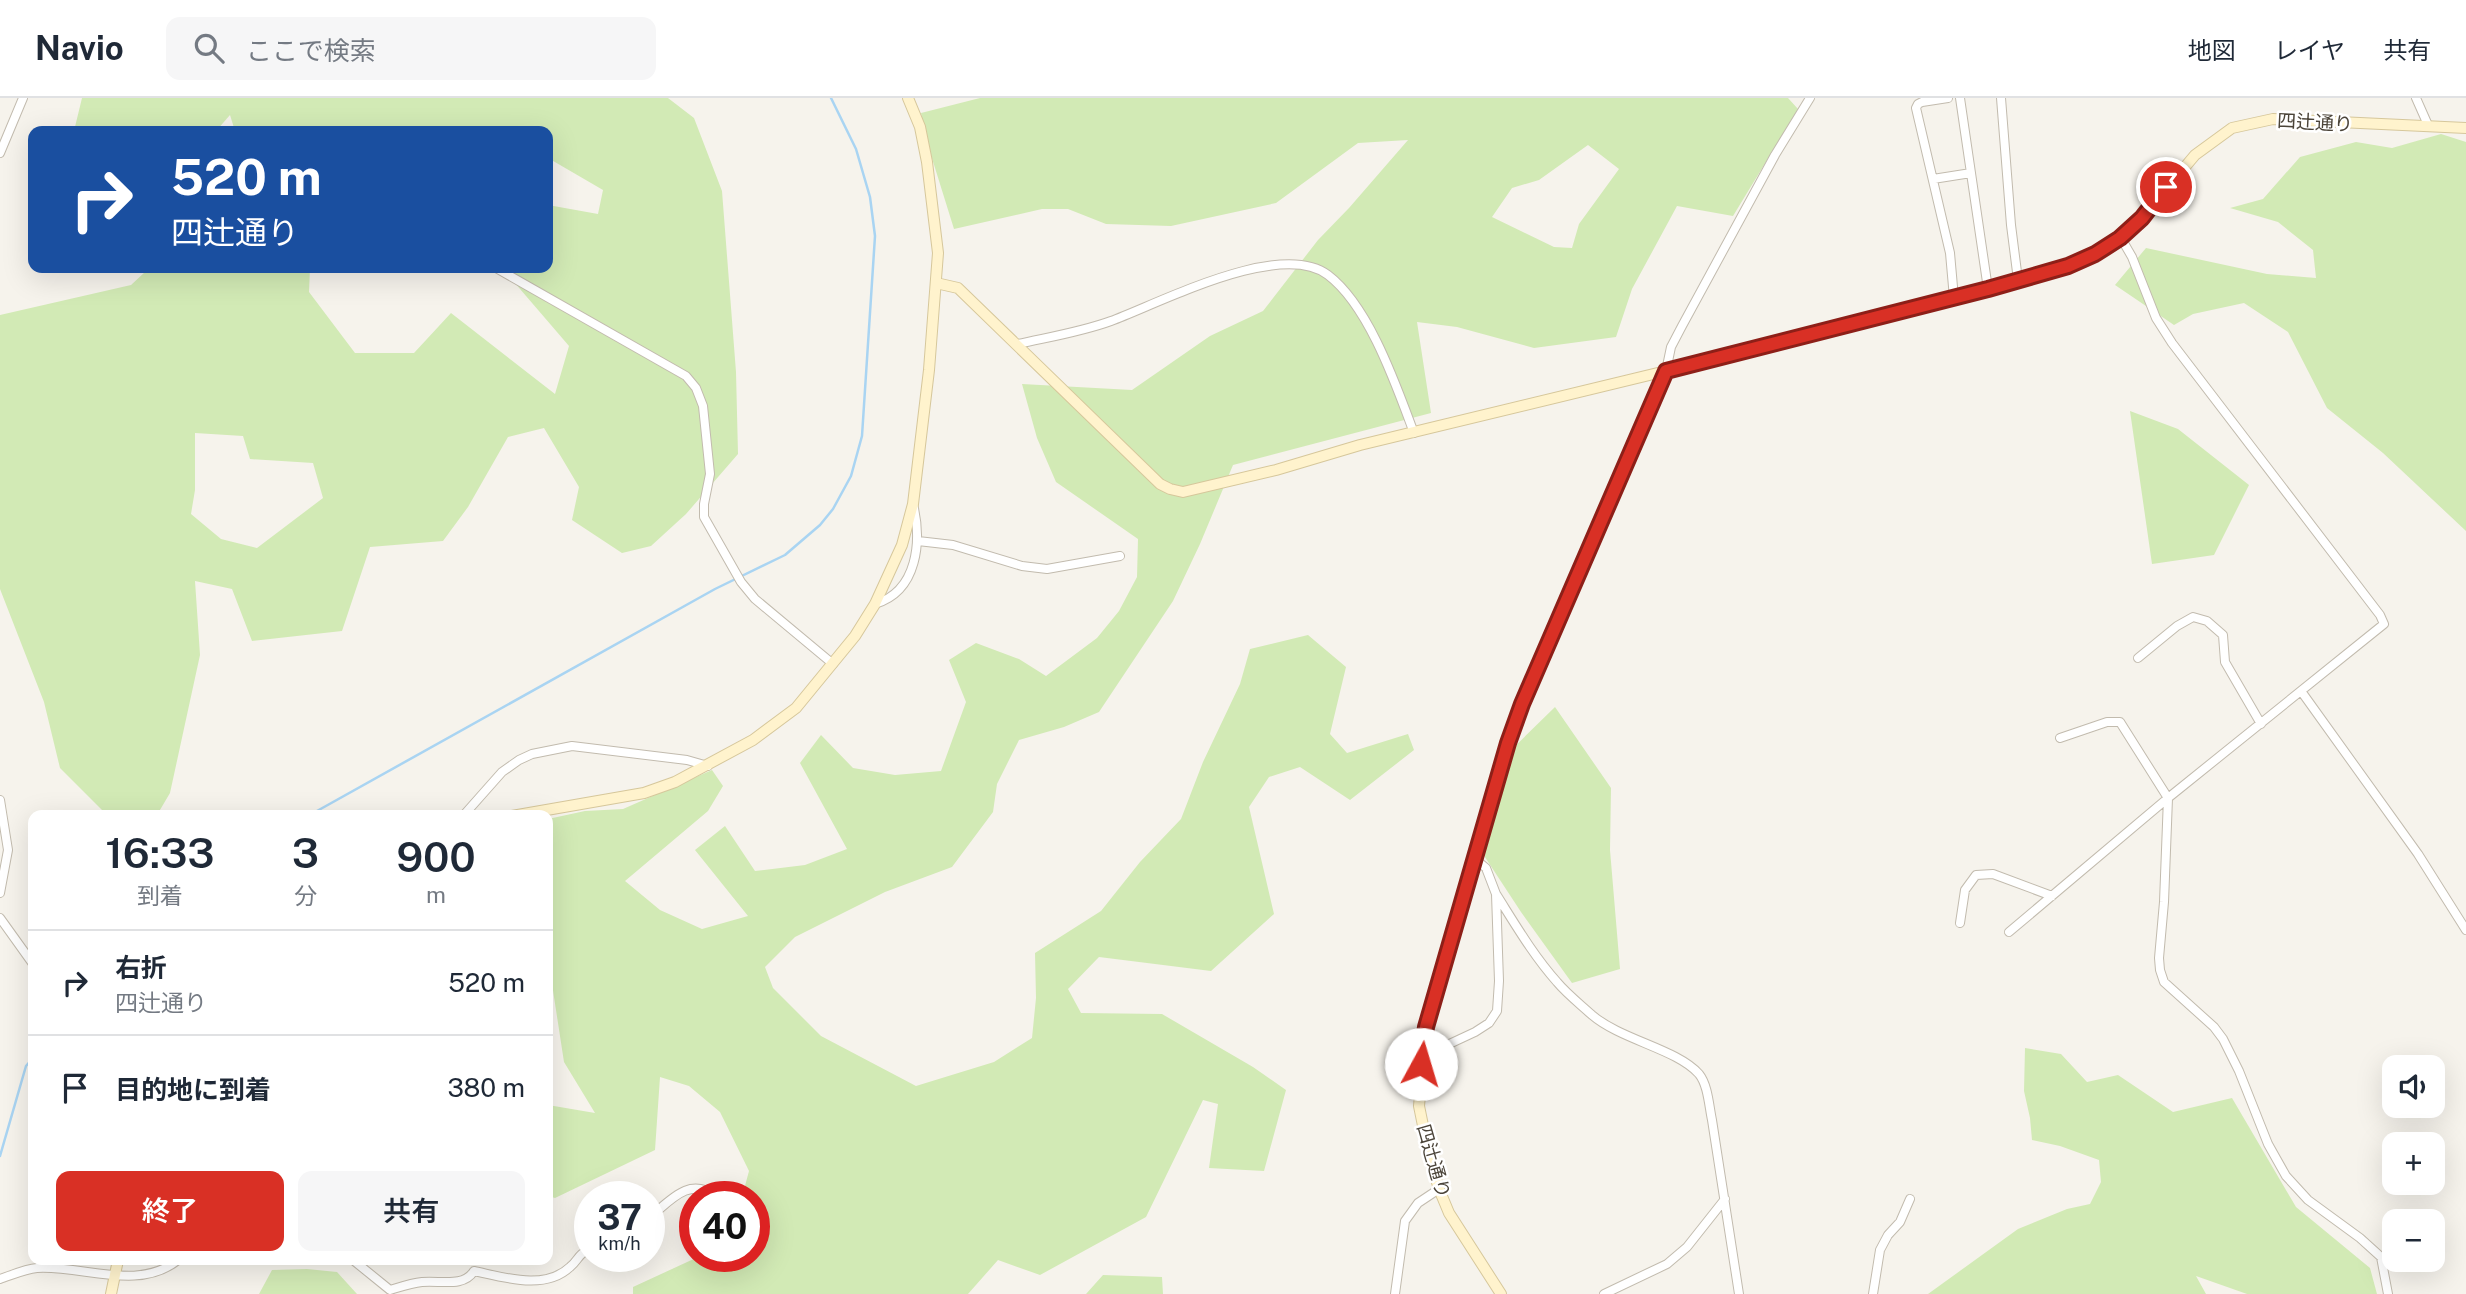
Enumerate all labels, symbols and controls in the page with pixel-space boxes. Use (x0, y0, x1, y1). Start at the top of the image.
search box (166, 17, 656, 80)
text: Navio (35, 29, 124, 67)
icon: search (190, 29, 228, 67)
text: ここで検索 (246, 35, 376, 66)
text: 地図 (2188, 36, 2236, 64)
text: レイヤ (2274, 36, 2345, 64)
text: 共有 (2383, 36, 2431, 64)
street label: 四辻通り (2276, 109, 2354, 135)
text: 520 m (171, 148, 322, 206)
icon: right (56, 154, 147, 245)
pin (2136, 157, 2196, 217)
icon: arrive (2147, 168, 2185, 206)
text: 四辻通り (171, 214, 299, 251)
text: 16:33 (105, 828, 215, 877)
text: 3 (292, 828, 319, 877)
text: 900 (396, 832, 476, 881)
text: m (426, 881, 446, 908)
text: 到着 (137, 882, 183, 909)
text: 分 (294, 882, 317, 909)
text: 右折 (115, 952, 167, 983)
icon: right (56, 964, 94, 1002)
text: 520 m (448, 967, 525, 998)
text: 四辻通り (115, 989, 207, 1016)
position arrow (1384, 1027, 1458, 1101)
map controls (2382, 1055, 2445, 1272)
button: sound (2382, 1055, 2445, 1118)
icon: arrive (56, 1069, 94, 1107)
text: 380 m (447, 1072, 525, 1103)
text: 目的地に到着 (115, 1074, 271, 1105)
street label: 四辻通り (1413, 1121, 1455, 1201)
button: + (2382, 1132, 2445, 1195)
button: 終了 (56, 1171, 284, 1251)
button: 共有 (298, 1171, 525, 1251)
speed limit sign: 40 (679, 1181, 770, 1272)
text: 37 (597, 1197, 642, 1238)
button: − (2382, 1209, 2445, 1272)
text: km/h (598, 1233, 641, 1254)

